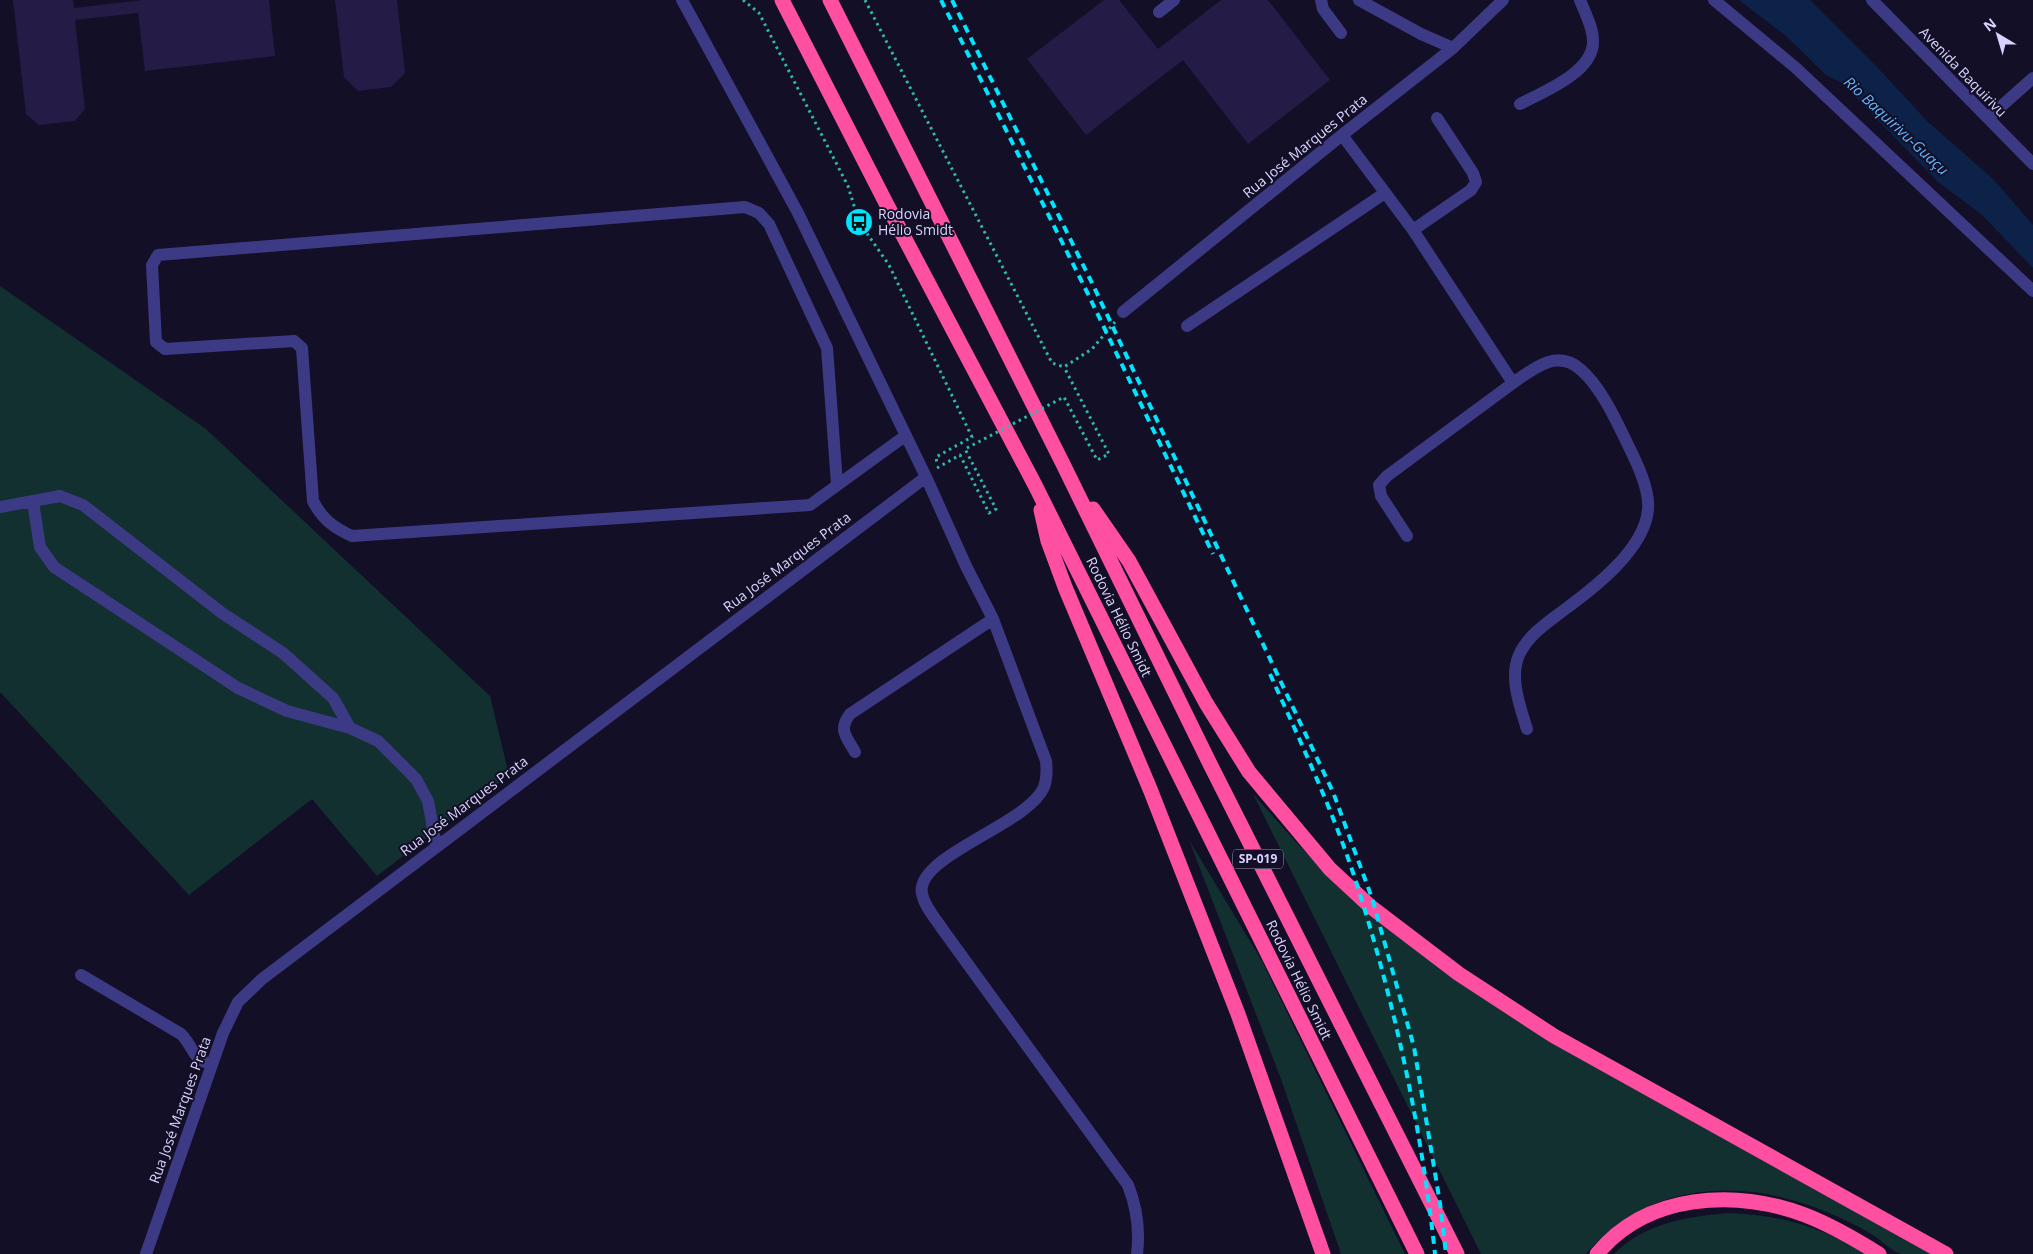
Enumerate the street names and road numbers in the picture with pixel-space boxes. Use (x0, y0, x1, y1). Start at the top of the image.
street label: Avenida Baquirivu (1915, 23, 2011, 121)
street label: Rua José Marques Prata (1238, 89, 1371, 202)
street label: Rua José Marques Prata (719, 507, 854, 616)
street label: Rodovia Hélio Smidt (1082, 554, 1157, 680)
street label: Rua José Marques Prata (396, 751, 531, 860)
road number: SP-019 (1233, 850, 1283, 869)
street label: Rodovia Hélio Smidt (1262, 917, 1337, 1043)
street label: Rua José Marques Prata (144, 1034, 215, 1186)

